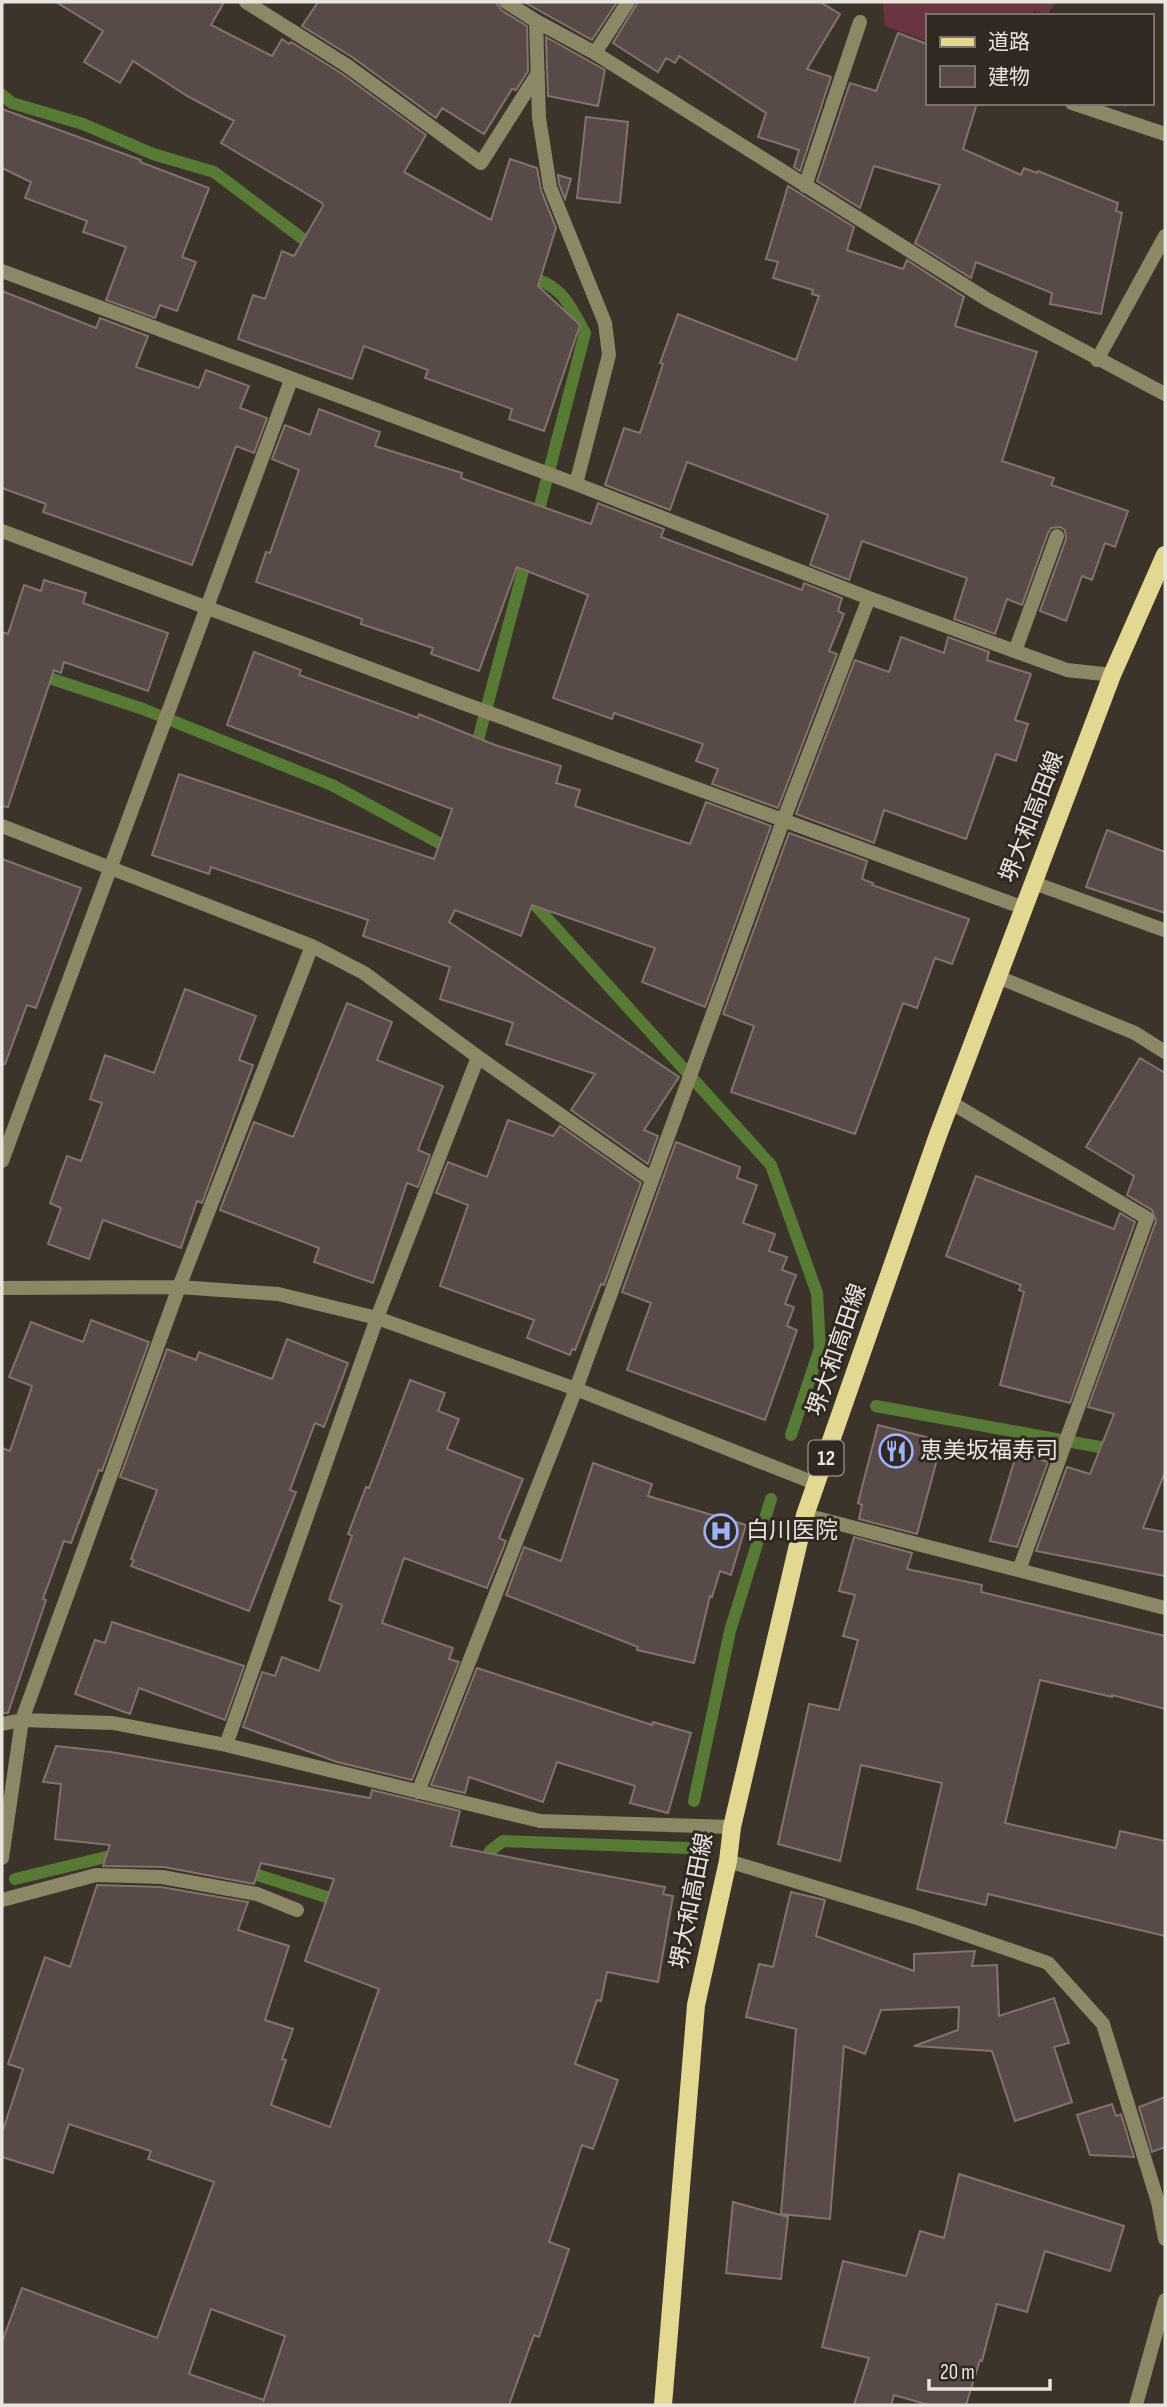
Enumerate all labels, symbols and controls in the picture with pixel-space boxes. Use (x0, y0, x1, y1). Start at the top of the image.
legend (926, 14, 1153, 105)
text: 道路 (988, 30, 1030, 55)
text: 建物 (988, 65, 1030, 90)
street label: 堺大和高田線 (994, 748, 1070, 886)
street label: 堺大和高田線 (801, 1280, 873, 1420)
restaurant icon: 恵美坂福寿司 (877, 1432, 915, 1470)
place label: 恵美坂福寿司 (920, 1437, 1058, 1465)
road number: 12 (808, 1440, 844, 1476)
hospital icon: 白川医院 (702, 1512, 740, 1550)
place label: 白川医院 (746, 1517, 838, 1545)
street label: 堺大和高田線 (665, 1831, 719, 1971)
scale bar (929, 2348, 1050, 2392)
text: 20 m (940, 2360, 975, 2385)

